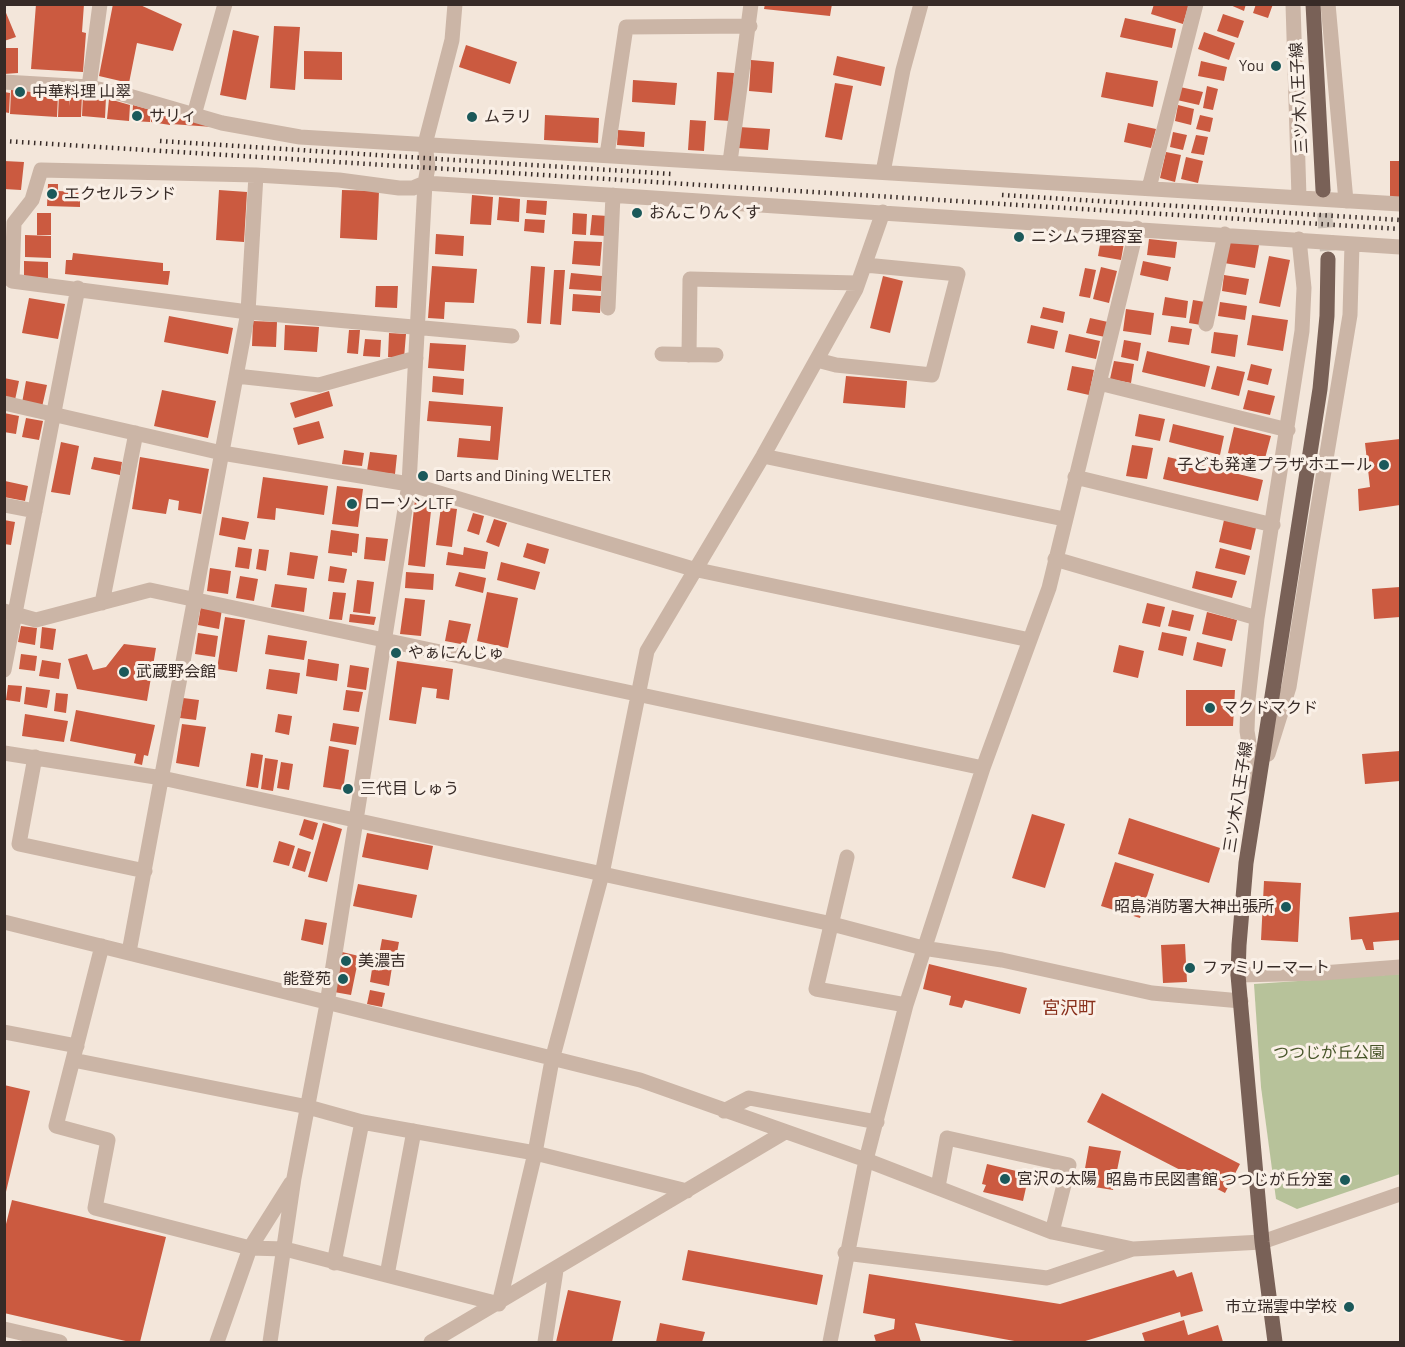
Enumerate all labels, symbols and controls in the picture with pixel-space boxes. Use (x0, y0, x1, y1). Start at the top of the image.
street label: 三ツ木八王子線 (1286, 42, 1312, 154)
place label: You (1239, 56, 1264, 76)
marker: You (1269, 59, 1283, 73)
place label: 中華料理 山翠 (32, 82, 131, 102)
marker: 中華料理 山翠 (13, 85, 27, 99)
place label: サリィ (149, 106, 197, 126)
place label: ムラリ (484, 107, 532, 127)
marker: サリィ (130, 109, 144, 123)
marker: ムラリ (465, 110, 479, 124)
place label: エクセルランド (64, 184, 176, 204)
marker: エクセルランド (45, 187, 59, 201)
place label: おんこりんくす (649, 203, 761, 223)
marker: おんこりんくす (630, 206, 644, 220)
place label: ニシムラ理容室 (1031, 227, 1143, 247)
marker: ニシムラ理容室 (1012, 230, 1026, 244)
place label: 子ども発達プラザ ホエール (1177, 455, 1372, 475)
marker: 子ども発達プラザ ホエール (1377, 458, 1391, 472)
place label: Darts and Dining WELTER (435, 466, 611, 486)
marker: Darts and Dining WELTER (416, 469, 430, 483)
place label: ローソンLTF (364, 494, 454, 514)
marker: ローソンLTF (345, 497, 359, 511)
place label: やぁにんじゅ (408, 643, 504, 663)
marker: やぁにんじゅ (389, 646, 403, 660)
place label: 武蔵野会館 (136, 662, 216, 682)
marker: 武蔵野会館 (117, 665, 131, 679)
place label: マクドマクド (1222, 698, 1318, 718)
marker: マクドマクド (1203, 701, 1217, 715)
street label: 三ツ木八王子線 (1220, 740, 1256, 854)
place label: 三代目 しゅう (360, 779, 459, 799)
marker: 三代目 しゅう (341, 782, 355, 796)
place label: 昭島消防署大神出張所 (1114, 897, 1274, 917)
marker: 昭島消防署大神出張所 (1279, 900, 1293, 914)
place label: 美濃吉 (358, 951, 406, 971)
marker: 美濃吉 (339, 954, 353, 968)
place label: ファミリーマート (1202, 958, 1330, 978)
marker: ファミリーマート (1183, 961, 1197, 975)
place label: 能登苑 (283, 969, 331, 989)
marker: 能登苑 (336, 972, 350, 986)
district label: 宮沢町 (1042, 997, 1096, 1019)
park label: つつじが丘公園 (1273, 1043, 1385, 1063)
place label: 宮沢の太陽 (1017, 1169, 1097, 1189)
place label: 昭島市民図書館 つつじが丘分室 (1106, 1170, 1333, 1190)
marker: 宮沢の太陽 (998, 1172, 1012, 1186)
marker: 昭島市民図書館 つつじが丘分室 (1338, 1173, 1352, 1187)
place label: 市立瑞雲中学校 (1225, 1297, 1337, 1317)
marker: 市立瑞雲中学校 (1342, 1300, 1356, 1314)

